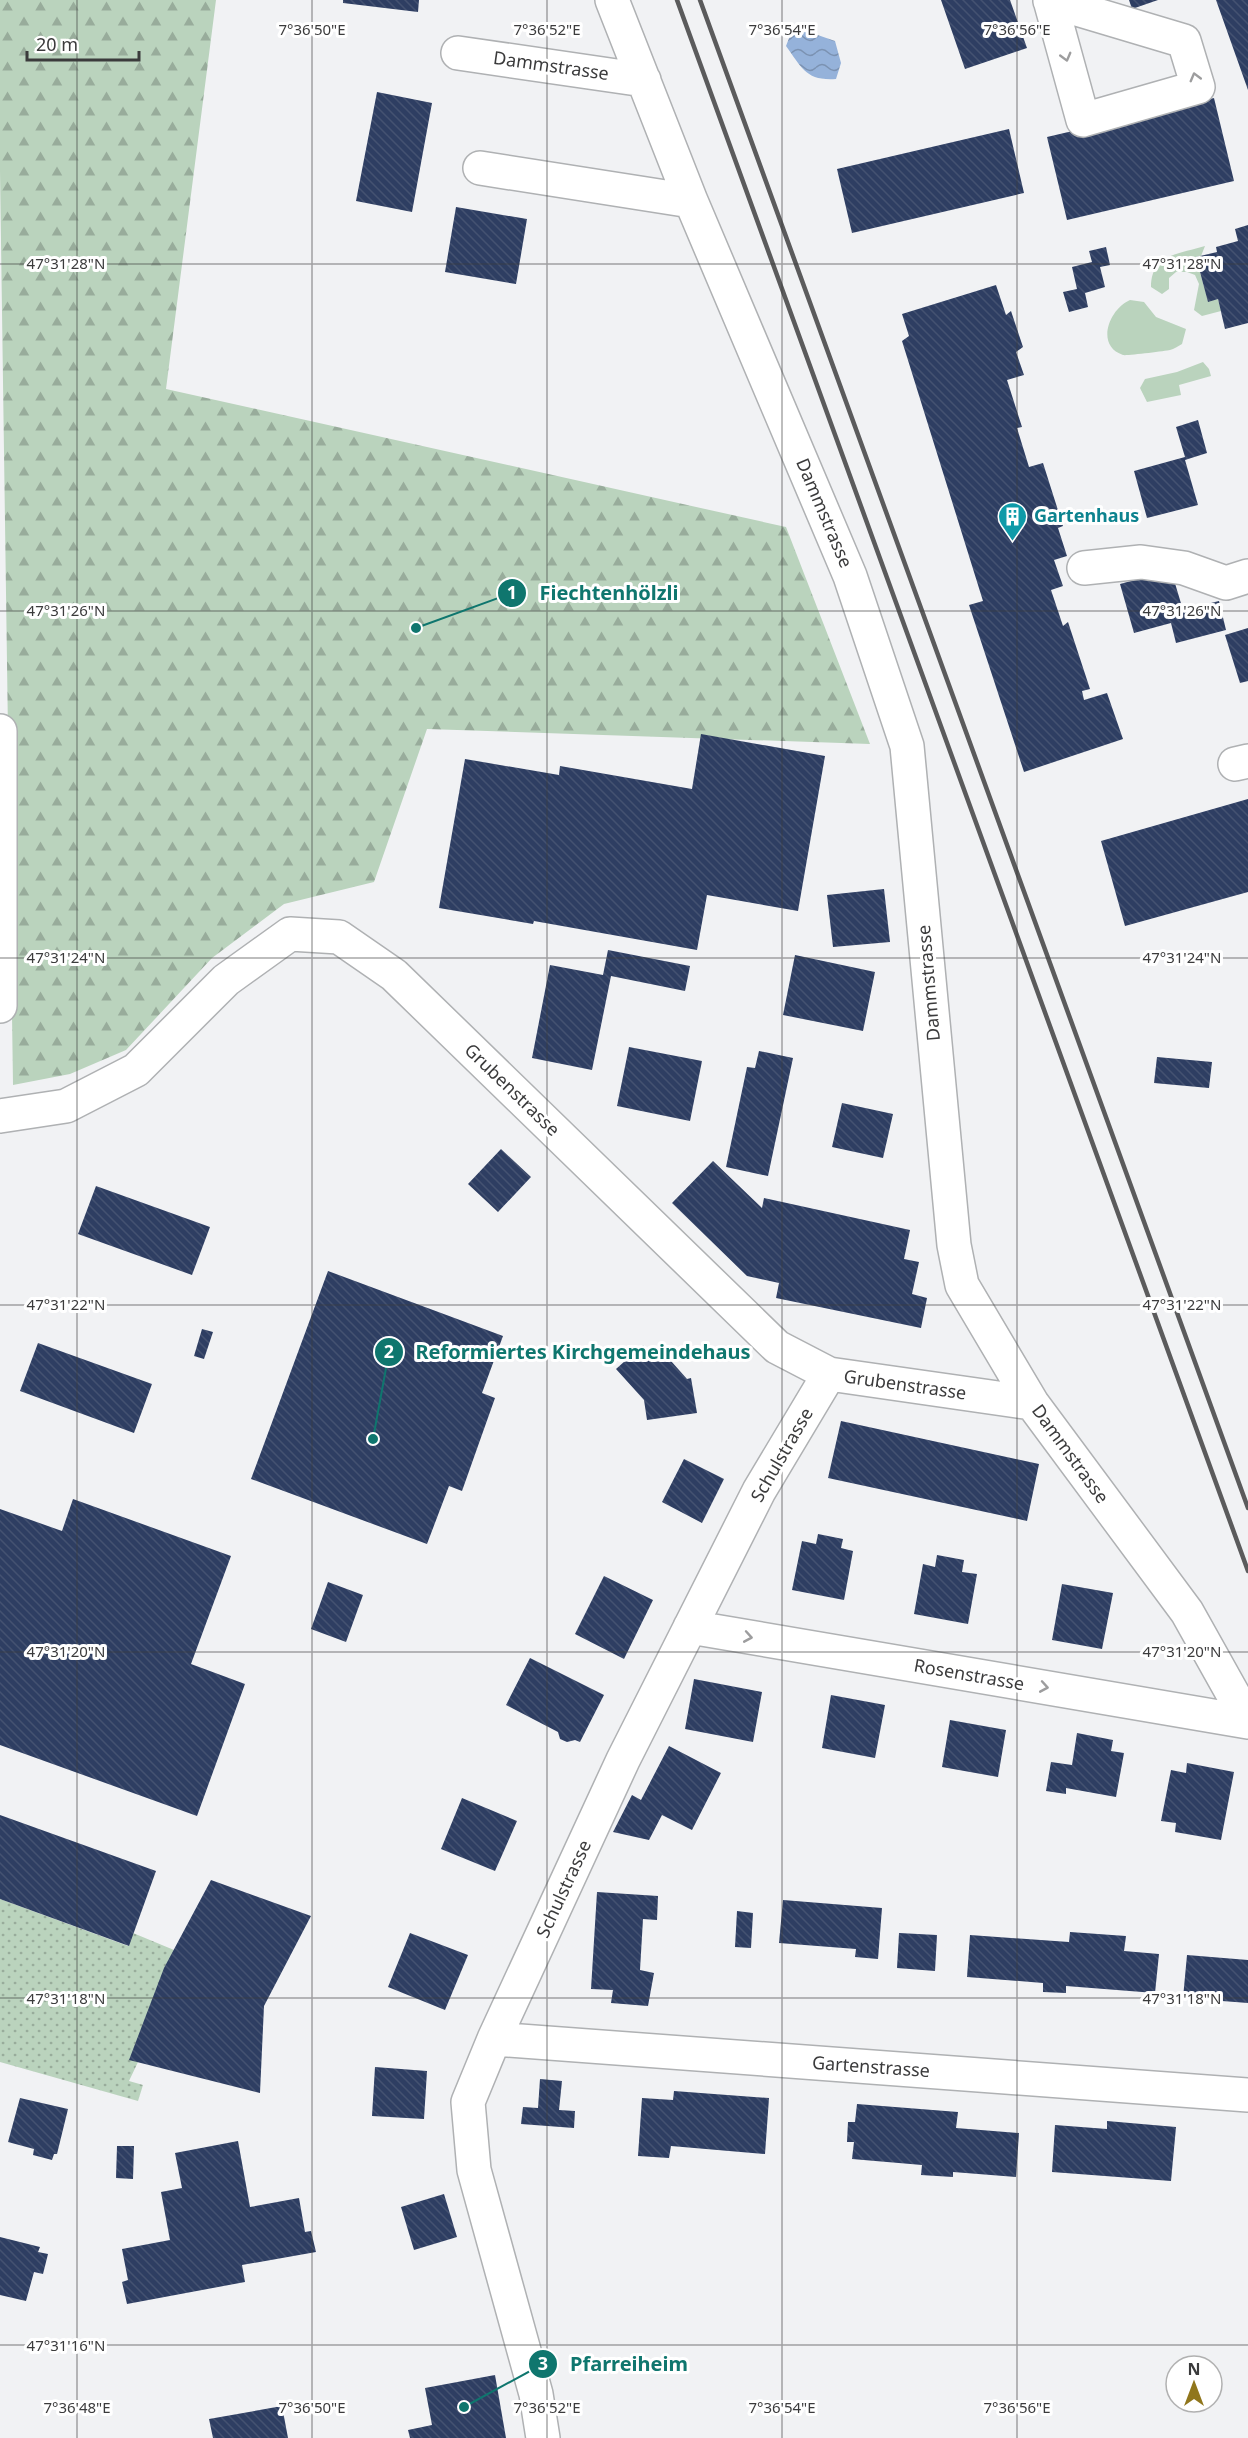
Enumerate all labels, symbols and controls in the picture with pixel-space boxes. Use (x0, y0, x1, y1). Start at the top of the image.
text: 7°36'50"E (278, 19, 346, 39)
text: 7°36'52"E (513, 19, 581, 39)
text: 7°36'54"E (748, 19, 816, 39)
text: 7°36'56"E (983, 19, 1051, 39)
scale bar (27, 24, 140, 62)
text: 20 m (36, 32, 78, 56)
street label: Dammstrasse (492, 45, 611, 85)
one-way arrow (1058, 52, 1071, 62)
one-way arrow (1190, 72, 1202, 83)
text: 47°31'28"N (27, 253, 105, 273)
text: 47°31'28"N (1143, 253, 1221, 273)
street label: Dammstrasse (791, 454, 859, 571)
building icon: Gartenhaus (997, 500, 1029, 542)
place label: Gartenhaus (1034, 503, 1139, 527)
callout: Fiechtenhölzli (497, 574, 691, 612)
text: Fiechtenhölzli (539, 579, 679, 606)
text: 1 (507, 580, 517, 604)
text: 47°31'26"N (27, 600, 105, 620)
text: 47°31'26"N (1143, 600, 1221, 620)
street label: Dammstrasse (911, 924, 945, 1042)
text: 47°31'24"N (27, 947, 105, 967)
text: 47°31'24"N (1143, 947, 1221, 967)
street label: Grubenstrasse (460, 1038, 566, 1141)
text: 47°31'22"N (27, 1294, 105, 1314)
text: 47°31'22"N (1143, 1294, 1221, 1314)
callout: Reformiertes Kirchgemeindehaus (374, 1333, 763, 1371)
text: Reformiertes Kirchgemeindehaus (415, 1338, 751, 1365)
text: 2 (384, 1339, 394, 1363)
street label: Grubenstrasse (842, 1364, 968, 1405)
street label: Dammstrasse (1027, 1399, 1115, 1508)
street label: Schulstrasse (744, 1403, 818, 1506)
one-way arrow (742, 1630, 752, 1643)
text: 47°31'20"N (27, 1641, 105, 1661)
text: 47°31'20"N (1143, 1641, 1221, 1661)
street label: Rosenstrasse (912, 1653, 1026, 1696)
one-way arrow (1038, 1680, 1048, 1693)
street label: Schulstrasse (530, 1836, 596, 1941)
text: 47°31'18"N (27, 1988, 105, 2008)
text: 47°31'18"N (1143, 1988, 1221, 2008)
street label: Gartenstrasse (811, 2050, 931, 2082)
text: 47°31'16"N (27, 2335, 105, 2355)
callout: Pfarreiheim (528, 2345, 699, 2383)
text: Pfarreiheim (570, 2350, 688, 2377)
text: 3 (538, 2351, 548, 2375)
north arrow (1164, 2354, 1224, 2414)
text: N (1187, 2358, 1201, 2380)
text: 7°36'48"E (43, 2397, 111, 2417)
text: 7°36'50"E (278, 2397, 346, 2417)
text: 7°36'52"E (513, 2397, 581, 2417)
text: 7°36'54"E (748, 2397, 816, 2417)
text: 7°36'56"E (983, 2397, 1051, 2417)

